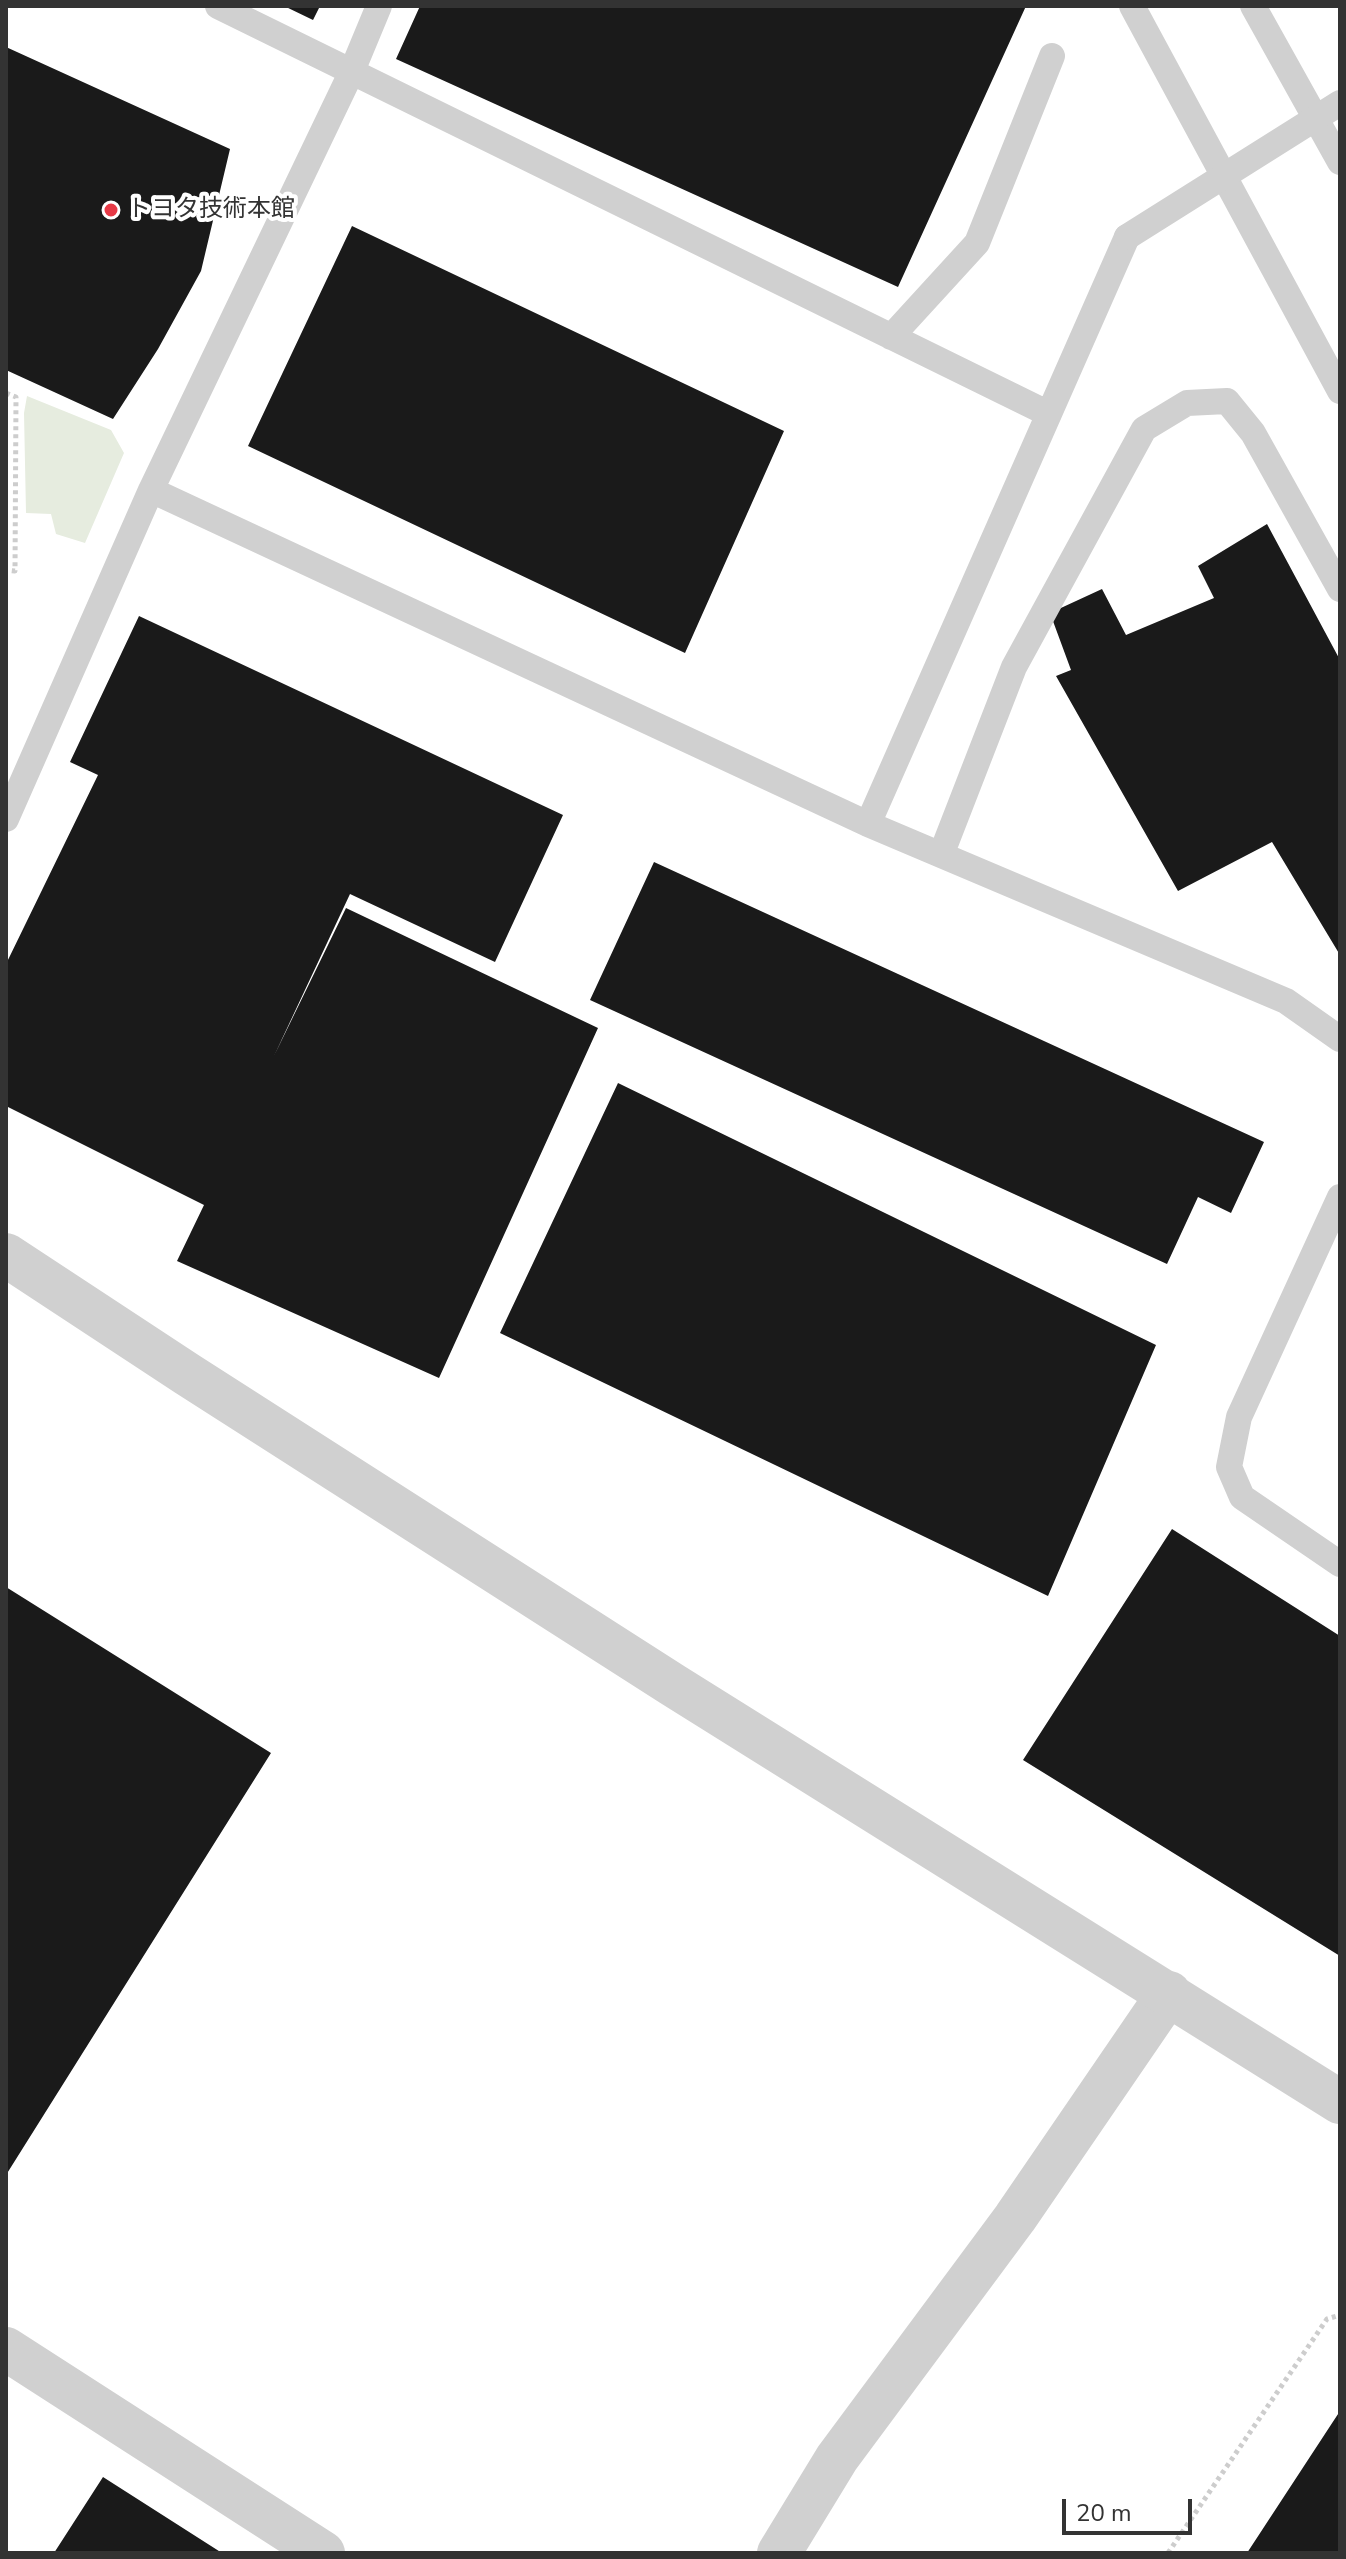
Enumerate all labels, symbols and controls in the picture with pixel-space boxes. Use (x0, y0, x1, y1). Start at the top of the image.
place label: トヨタ技術本館 (127, 196, 295, 224)
marker: トヨタ技術本館 (102, 201, 120, 219)
scale bar (1066, 2483, 1196, 2533)
text: 20 m (1076, 2497, 1132, 2529)

